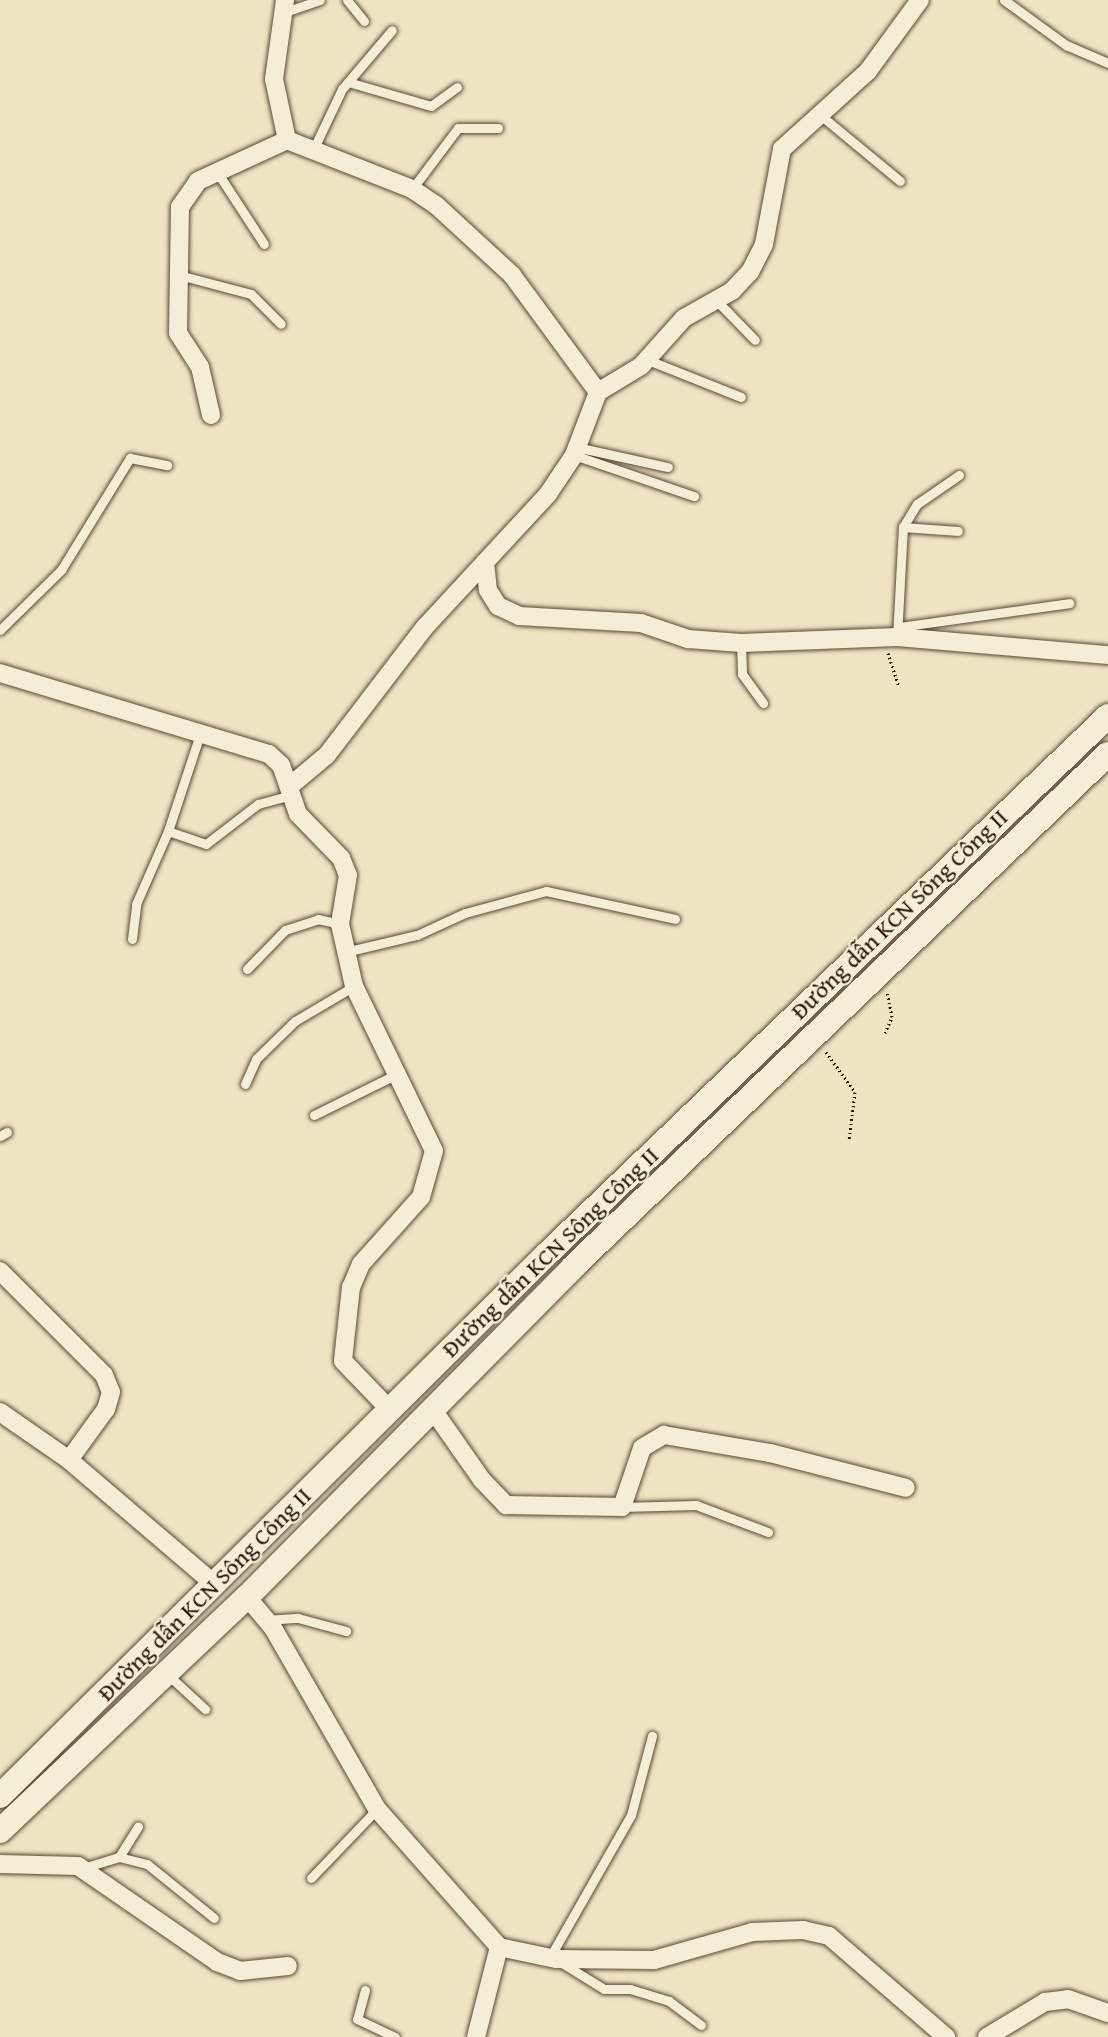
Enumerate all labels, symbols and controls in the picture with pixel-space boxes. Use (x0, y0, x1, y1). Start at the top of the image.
street label: Đường dẫn KCN Sông Công II (785, 803, 1013, 1025)
street label: Đường dẫn KCN Sông Công II (436, 1141, 664, 1363)
street label: Đường dẫn KCN Sông Công II (91, 1481, 317, 1707)

